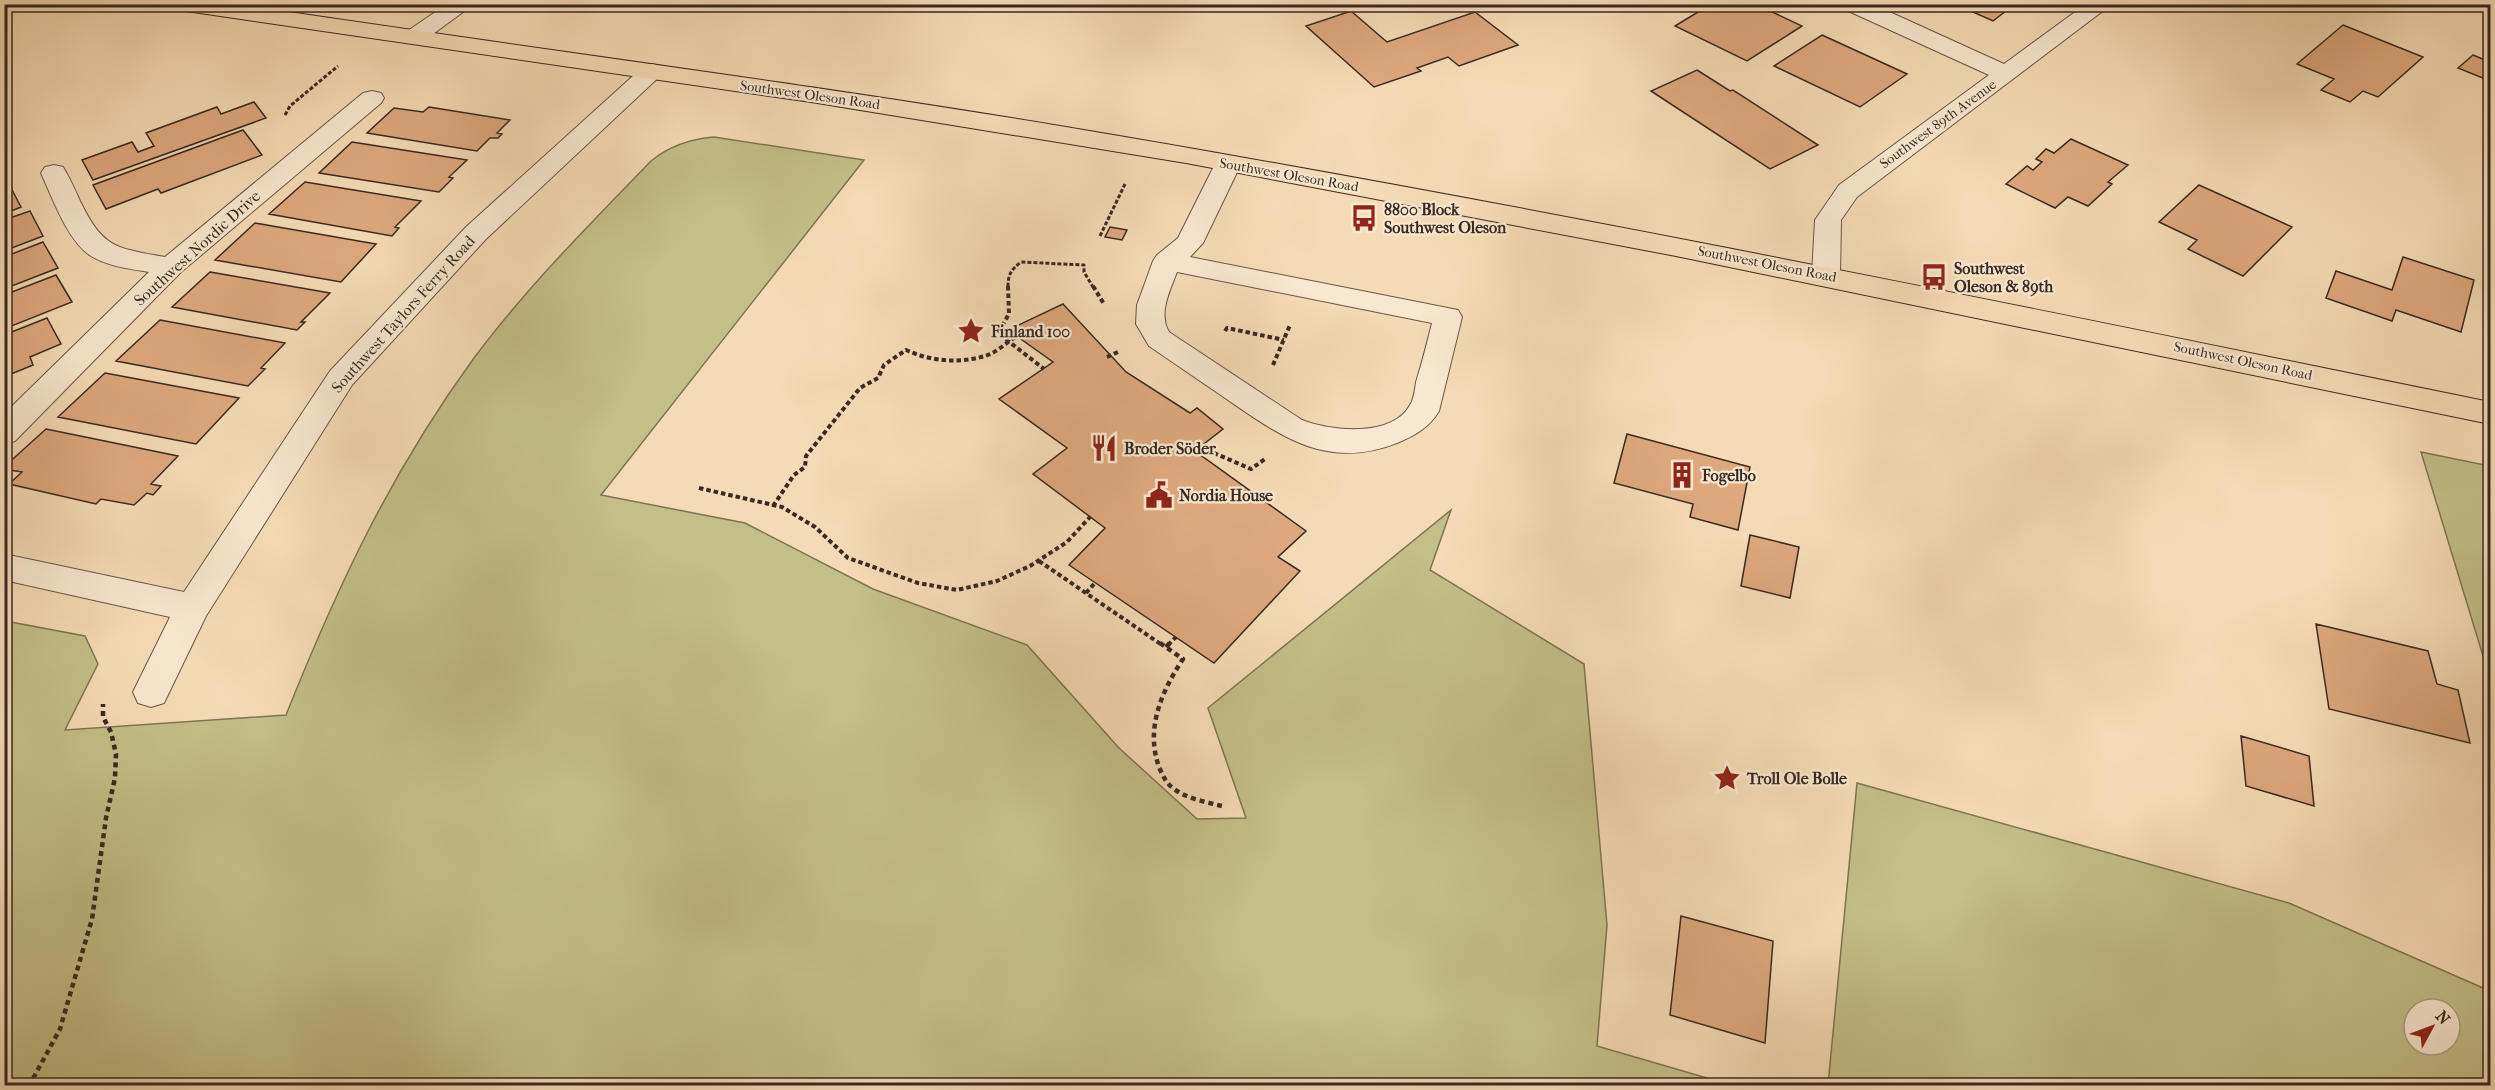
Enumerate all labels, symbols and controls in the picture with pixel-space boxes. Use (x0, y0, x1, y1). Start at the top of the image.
street label: Southwest 89th Avenue (1876, 76, 2000, 172)
street label: Southwest Oleson Road (739, 77, 881, 113)
street label: Southwest Oleson Road (1218, 154, 1360, 196)
street label: Southwest Nordic Drive (130, 186, 264, 310)
place label: 8800 Block Southwest Oleson (1384, 200, 1507, 237)
bus stop icon: 8800 Block Southwest Oleson (1349, 203, 1379, 233)
street label: Southwest Taylors Ferry Road (327, 231, 479, 397)
street label: Southwest Oleson Road (1696, 242, 1838, 286)
place label: Southwest Oleson & 89th (1954, 259, 2054, 297)
bus stop icon: Southwest Oleson & 89th (1919, 262, 1949, 292)
place icon: Finland 100 (956, 316, 986, 346)
place label: Finland 100 (990, 322, 1070, 341)
street label: Southwest Oleson Road (2172, 338, 2314, 384)
restaurant icon: Broder Söder (1089, 433, 1119, 463)
place label: Broder Söder (1124, 439, 1217, 458)
building icon: Fogelbo (1667, 460, 1697, 490)
place label: Fogelbo (1701, 466, 1756, 486)
public building icon: Nordia House (1144, 480, 1174, 510)
place label: Nordia House (1179, 486, 1273, 505)
place icon: Troll Ole Bolle (1712, 763, 1742, 793)
place label: Troll Ole Bolle (1746, 769, 1847, 788)
north arrow (2402, 997, 2462, 1057)
text: N (2432, 1007, 2455, 1029)

